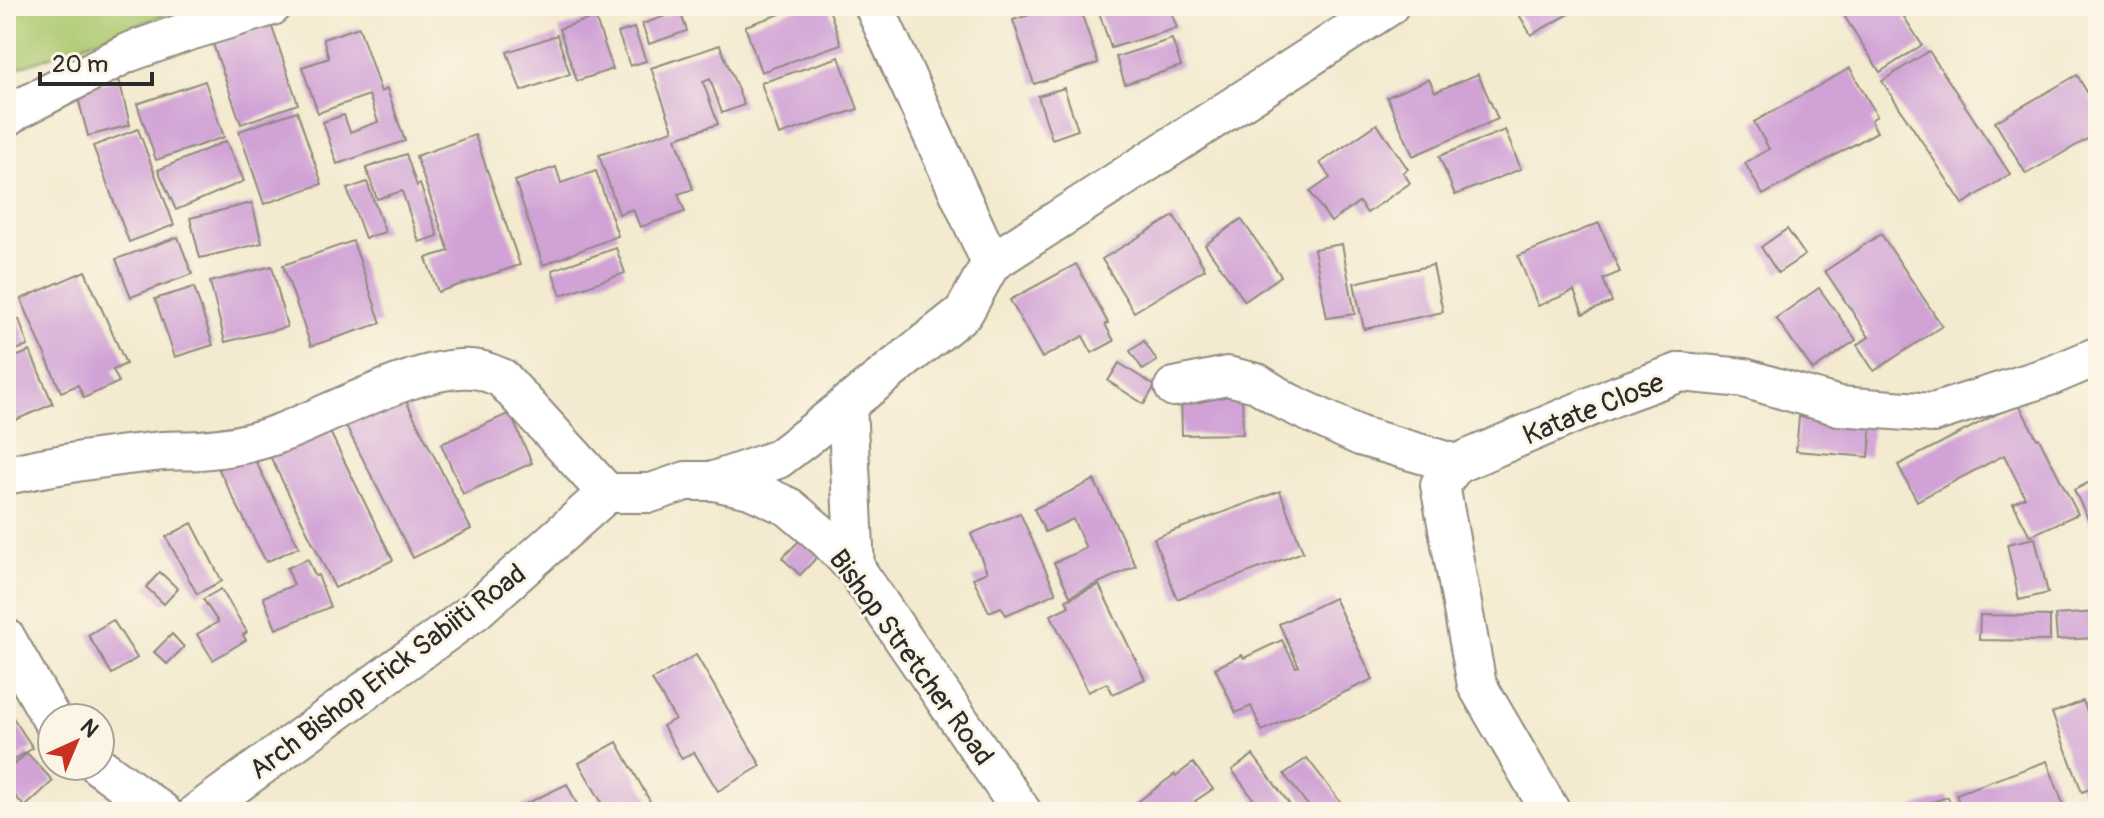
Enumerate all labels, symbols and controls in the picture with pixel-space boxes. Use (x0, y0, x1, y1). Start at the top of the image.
scale bar (40, 36, 152, 86)
text: 20 m (52, 50, 108, 79)
street label: Katate Close (1518, 365, 1669, 454)
street label: Bishop Stretcher Road (821, 543, 1001, 773)
street label: Arch Bishop Erick Sabiiti Road (243, 557, 533, 788)
north arrow (36, 702, 116, 782)
text: N (74, 713, 104, 744)

